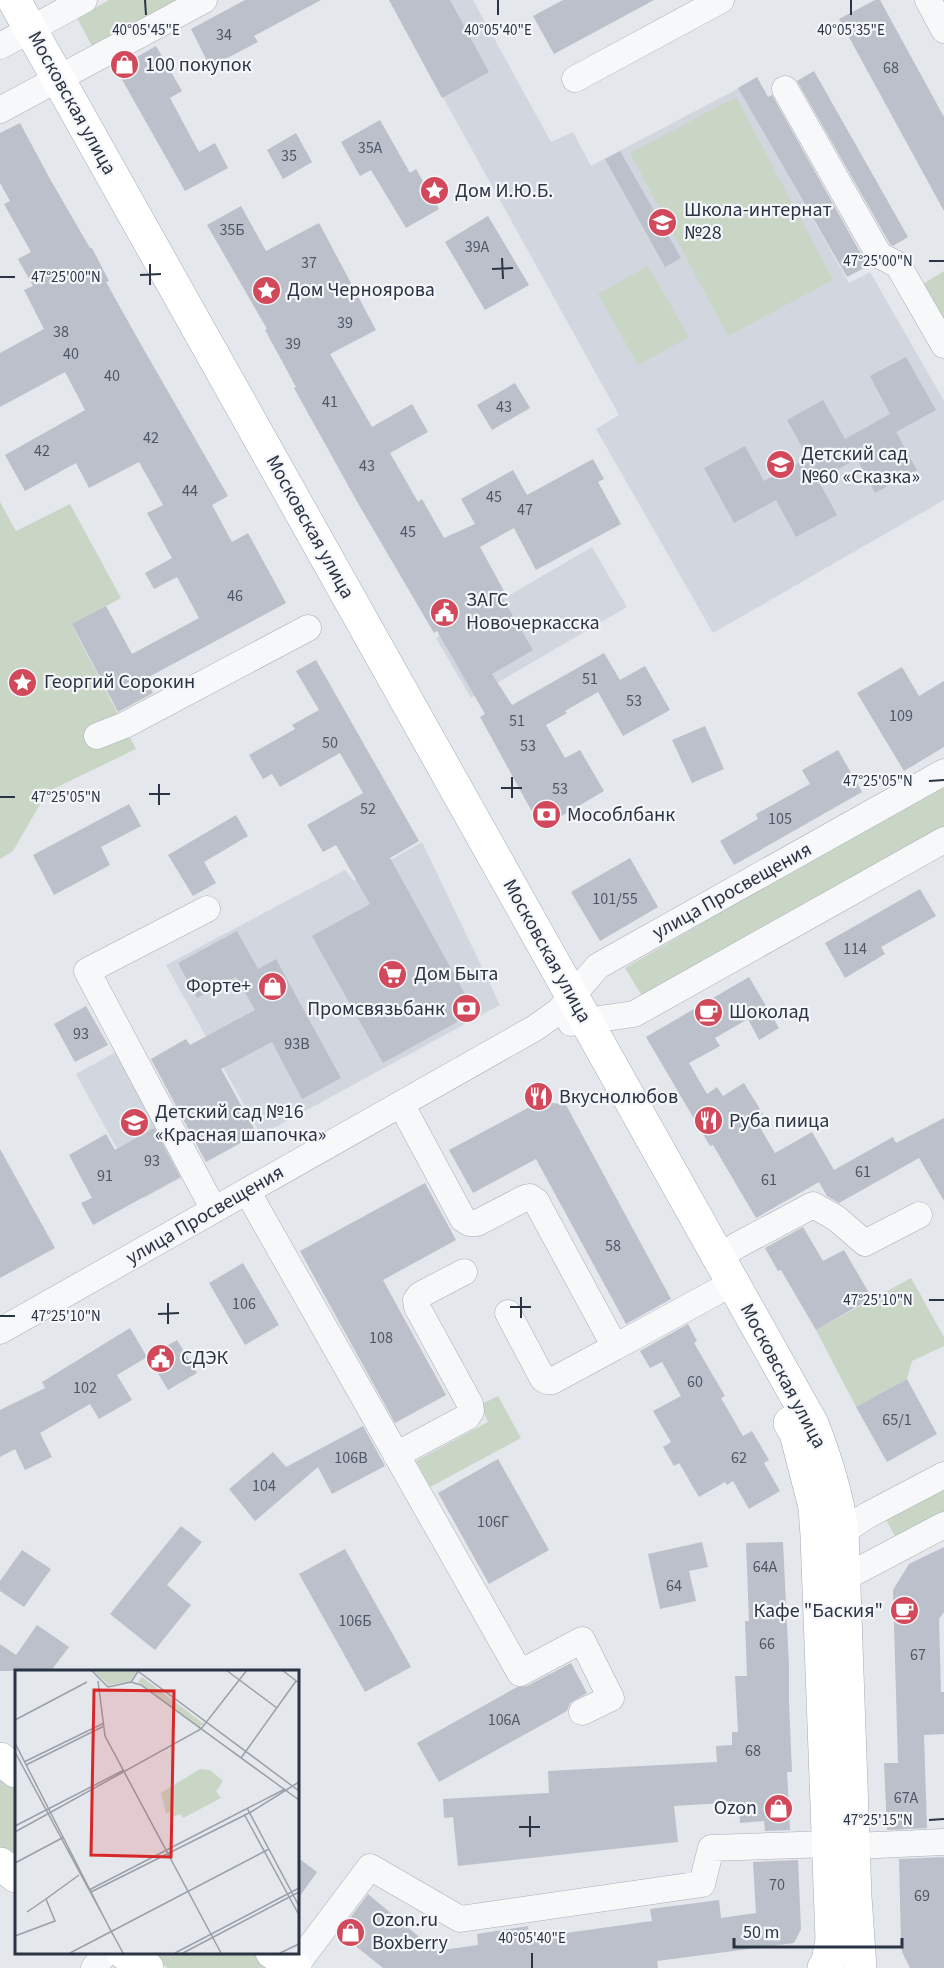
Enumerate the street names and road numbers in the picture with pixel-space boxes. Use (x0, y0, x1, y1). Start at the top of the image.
street label: Московская улица (21, 26, 123, 180)
street label: Московская улица (259, 450, 361, 604)
street label: улица Просвещения (647, 835, 817, 947)
street label: Московская улица (496, 874, 598, 1028)
street label: улица Просвещения (121, 1158, 289, 1272)
street label: Московская улица (733, 1298, 833, 1454)

